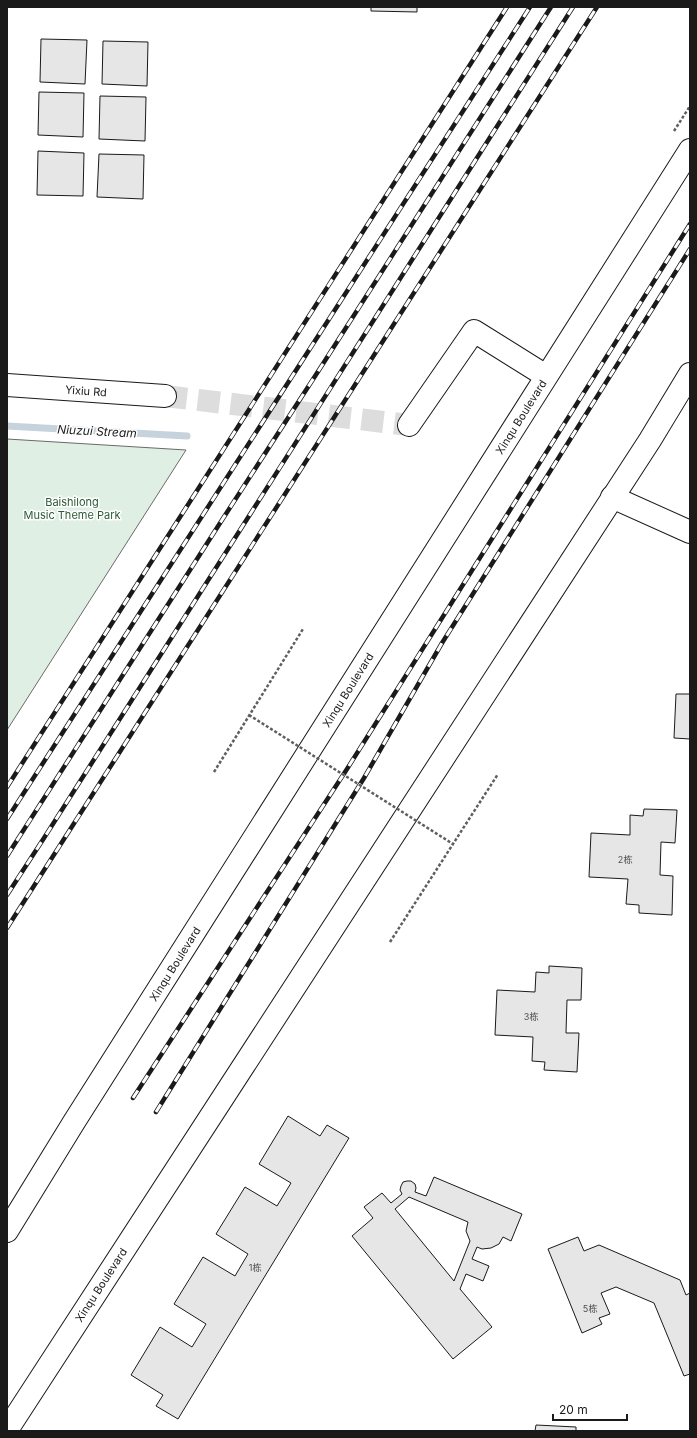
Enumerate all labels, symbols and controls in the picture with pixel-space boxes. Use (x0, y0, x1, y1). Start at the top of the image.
street label: Xinqu Boulevard (492, 377, 550, 457)
street label: Yixiu Rd (65, 383, 107, 399)
water label: Niuzui Stream (57, 421, 138, 441)
park label: Baishilong Music Theme Park (23, 495, 121, 522)
street label: Xinqu Boulevard (319, 650, 377, 730)
house number: 2栋 (618, 854, 632, 865)
street label: Xinqu Boulevard (146, 924, 204, 1004)
house number: 3栋 (524, 1011, 538, 1022)
street label: Xinqu Boulevard (72, 1245, 130, 1325)
house number: 1栋 (249, 1262, 261, 1273)
house number: 5栋 (583, 1303, 597, 1314)
scale bar (553, 1396, 627, 1422)
text: 20 m (559, 1402, 588, 1417)

